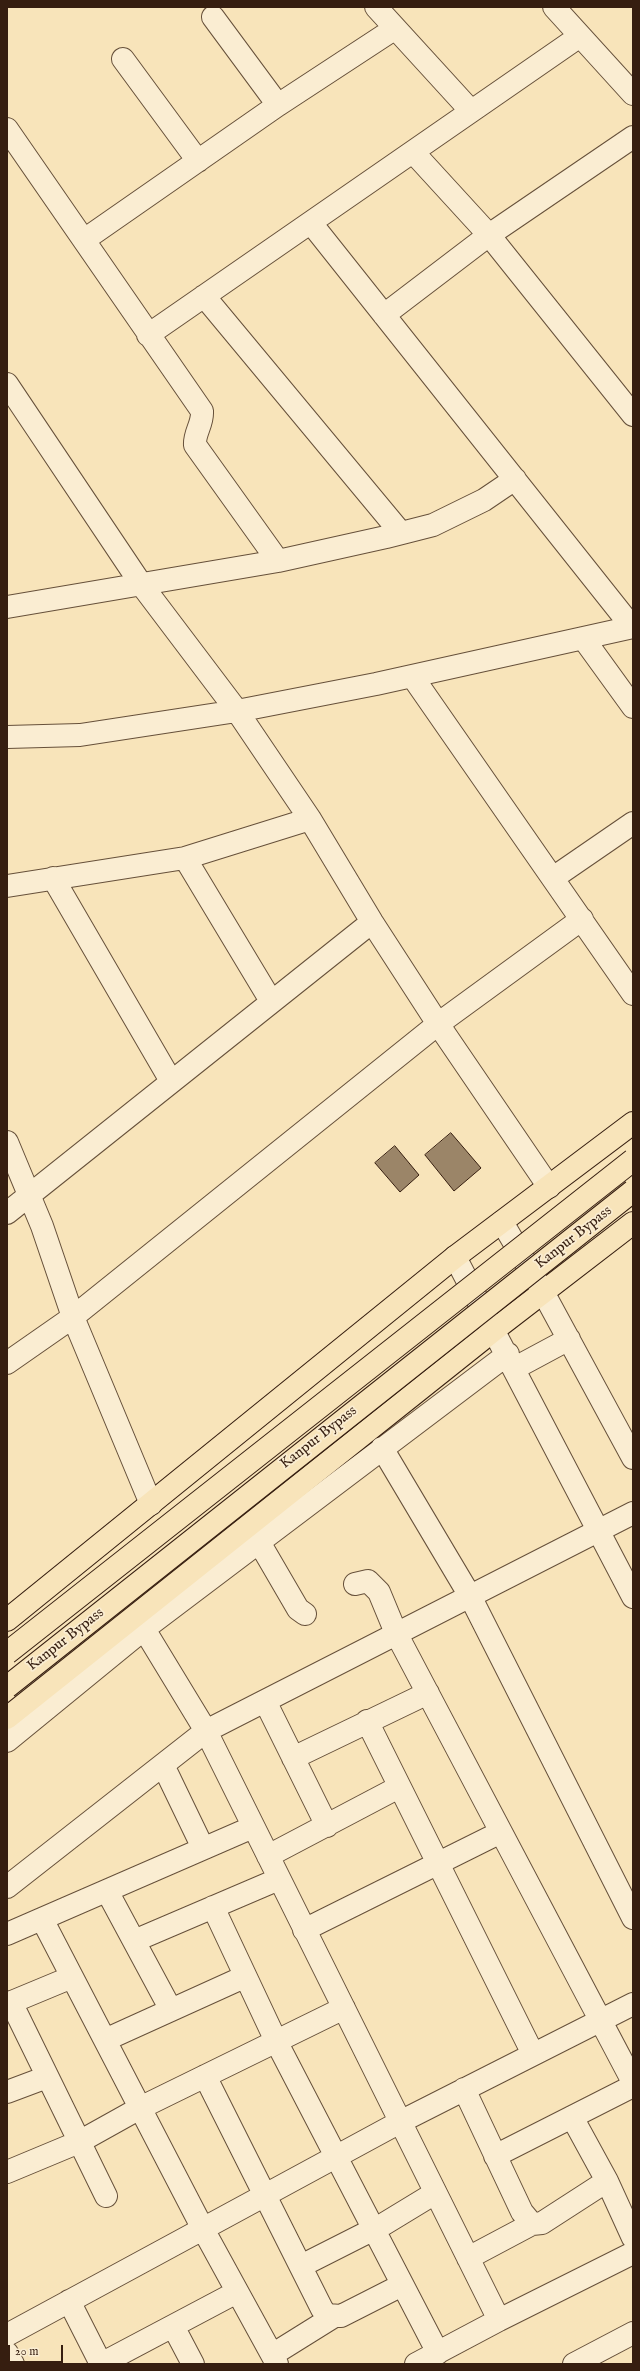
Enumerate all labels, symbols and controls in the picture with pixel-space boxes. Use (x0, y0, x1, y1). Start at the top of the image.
street label: Kanpur Bypass (532, 1202, 616, 1274)
street label: Kanpur Bypass (277, 1402, 361, 1474)
street label: Kanpur Bypass (24, 1604, 108, 1676)
scale bar (10, 2337, 65, 2363)
text: 20 m (15, 2344, 38, 2359)

